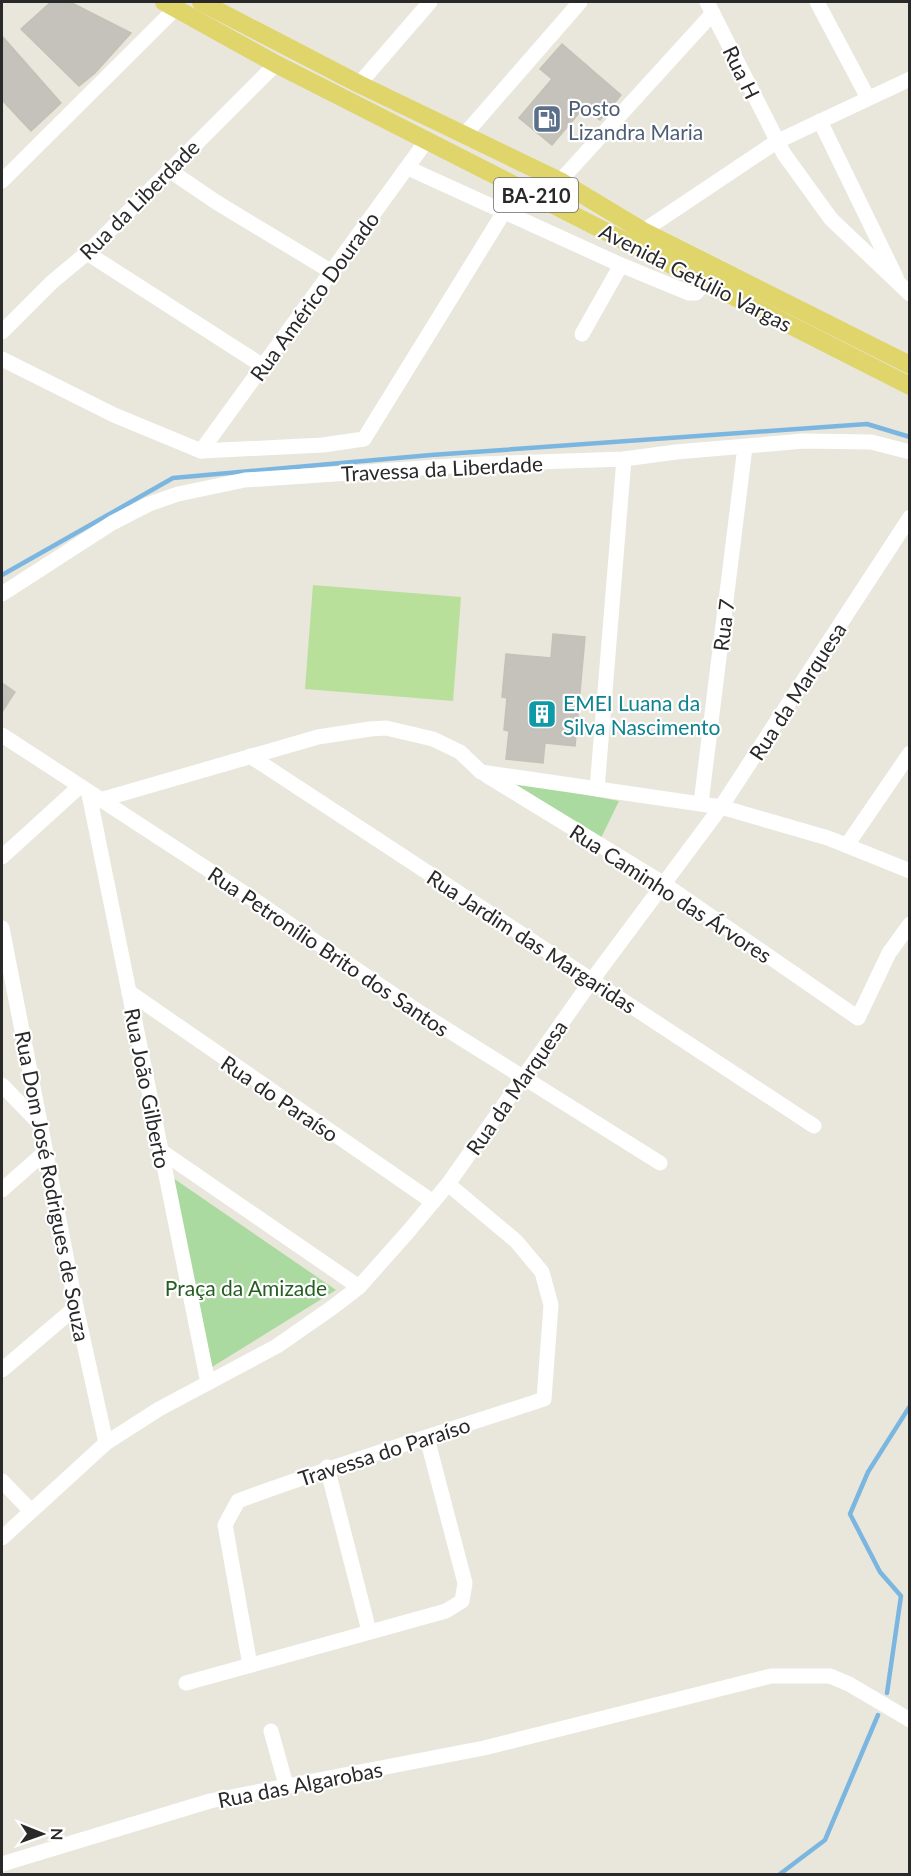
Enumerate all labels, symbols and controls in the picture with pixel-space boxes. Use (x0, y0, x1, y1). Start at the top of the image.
street label: Rua H (718, 41, 766, 103)
place label: Posto Lizandra Maria (568, 95, 703, 144)
fuel station icon: Posto Lizandra Maria (531, 103, 563, 135)
street label: Rua da Liberdade (74, 134, 204, 264)
road number: BA-210 (494, 178, 578, 212)
street label: Rua Américo Dourado (244, 207, 384, 385)
street label: Avenida Getúlio Vargas (596, 218, 796, 336)
street label: Travessa da Liberdade (341, 450, 543, 486)
street label: Rua 7 (707, 597, 739, 653)
street label: Rua da Marquesa (743, 618, 851, 764)
place label: EMEI Luana da Silva Nascimento (563, 690, 720, 739)
building icon: EMEI Luana da Silva Nascimento (526, 698, 558, 730)
street label: Rua Caminho das Árvores (565, 818, 777, 968)
street label: Rua Petronílio Brito dos Santos (204, 861, 454, 1041)
street label: Rua Jardim das Margaridas (423, 864, 641, 1018)
street label: Rua João Gilberto (120, 1006, 176, 1170)
street label: Rua da Marquesa (460, 1015, 572, 1159)
street label: Rua Dom José Rodrigues de Souza (11, 1028, 95, 1344)
street label: Rua do Paraíso (217, 1050, 343, 1146)
park label: Praça da Amizade (165, 1275, 327, 1300)
street label: Travessa do Paraíso (295, 1411, 473, 1491)
street label: Rua das Algarobas (216, 1756, 384, 1812)
north arrow (12, 1804, 72, 1864)
text: N (48, 1828, 67, 1841)

